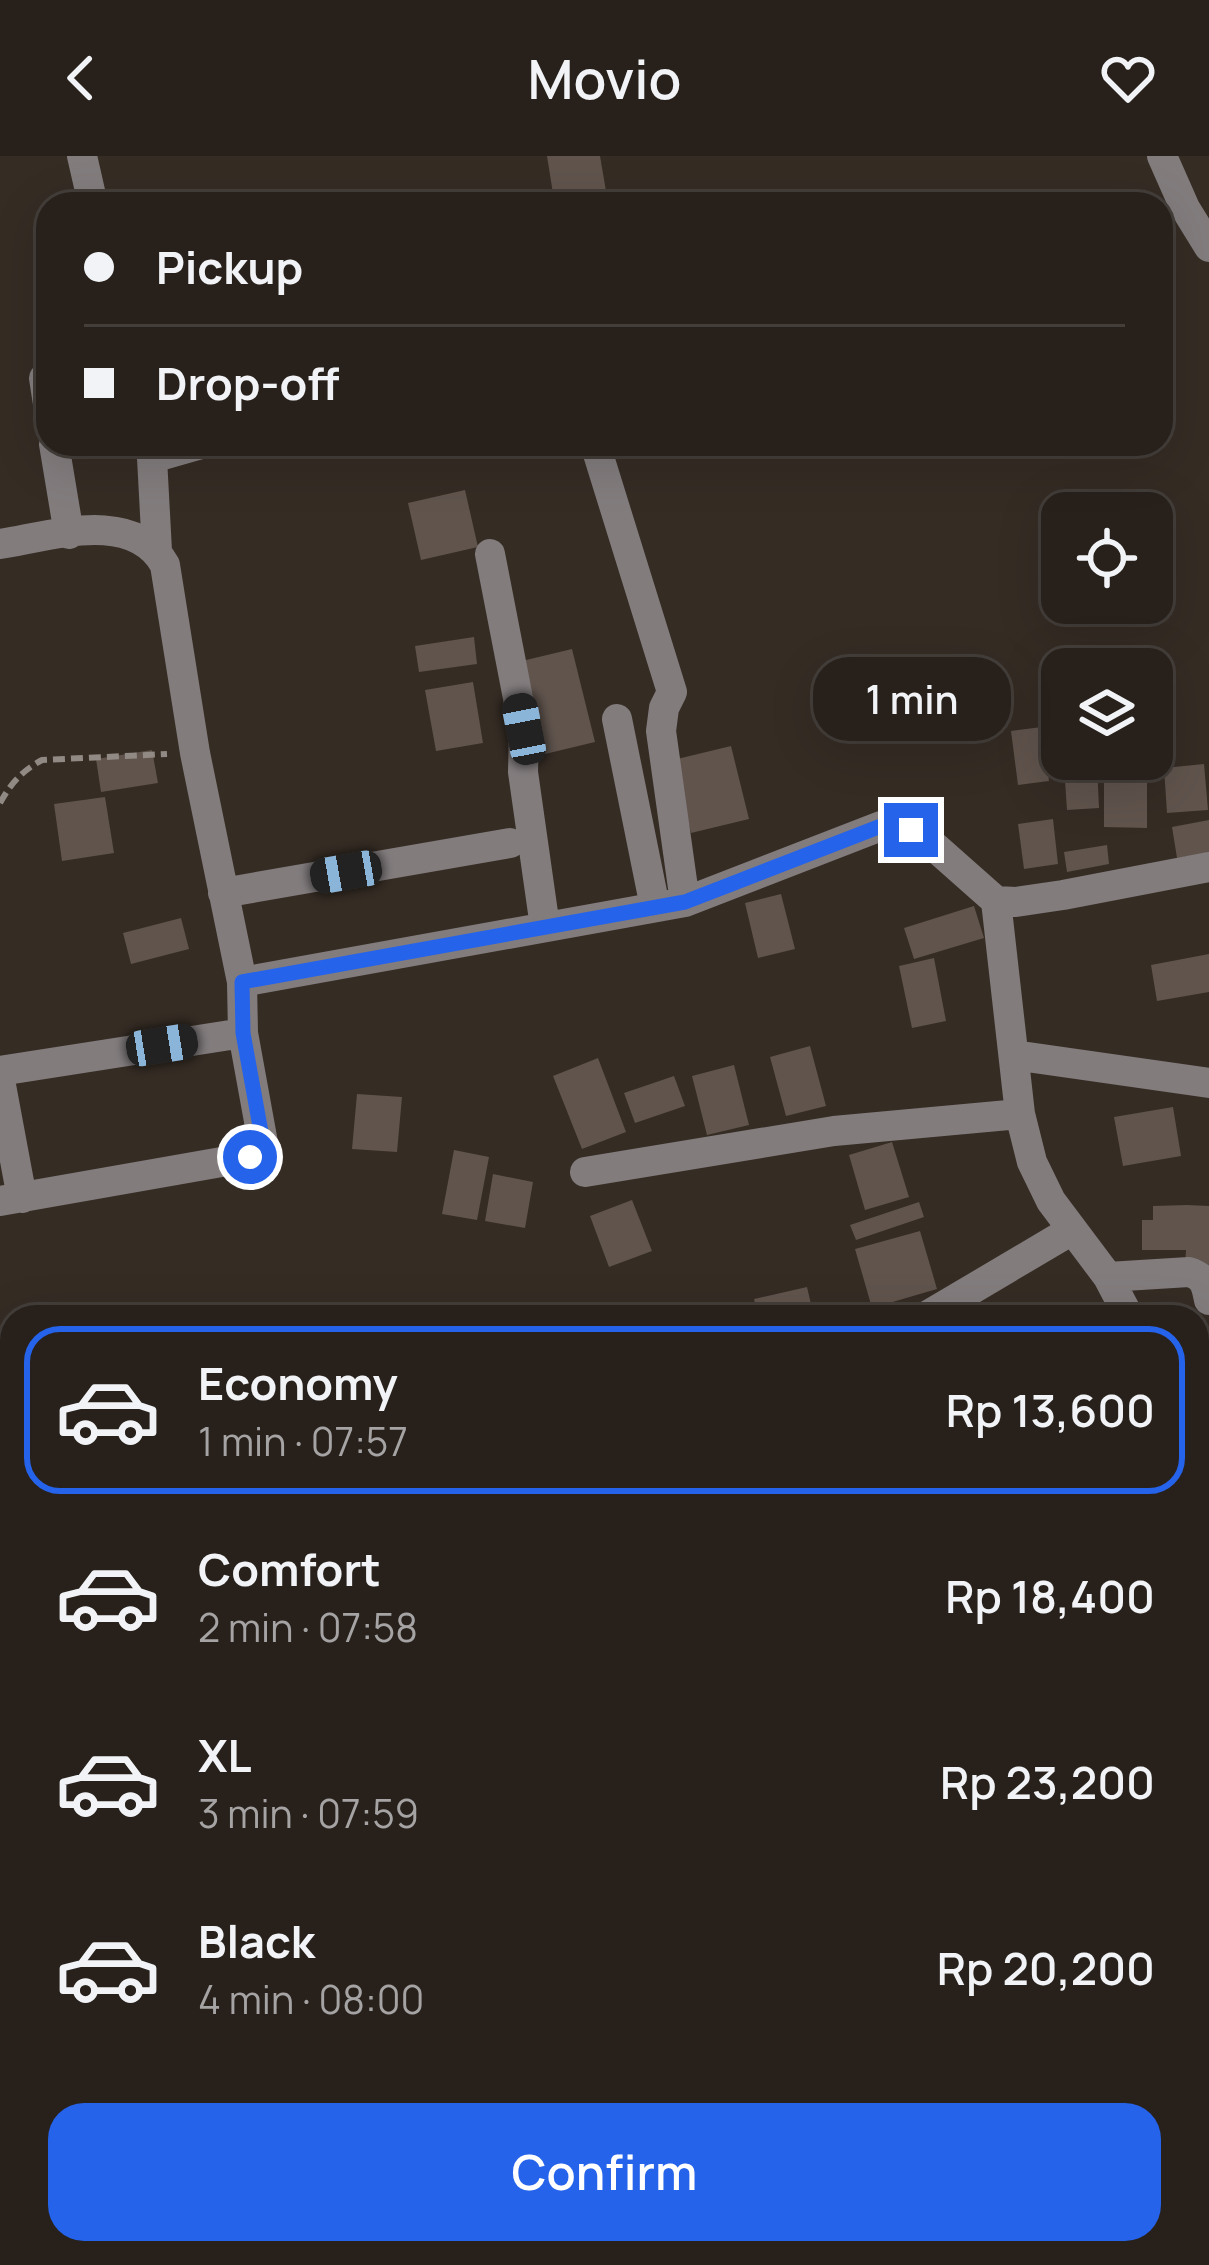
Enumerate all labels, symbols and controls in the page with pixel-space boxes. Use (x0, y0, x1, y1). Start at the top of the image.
text: Movio (527, 41, 682, 115)
icon: back (48, 45, 114, 111)
icon: heart (1095, 45, 1161, 111)
text: Pickup (156, 236, 303, 298)
text: Drop-off (156, 352, 339, 414)
map controls (1041, 492, 1173, 780)
button: locate (1041, 492, 1173, 624)
button: layers (1041, 648, 1173, 780)
callout: 1 min (812, 656, 1010, 740)
text: 1 min (866, 672, 958, 726)
car (499, 690, 549, 768)
route end (884, 803, 938, 857)
car (307, 848, 385, 896)
car (124, 1022, 200, 1068)
route start (223, 1130, 277, 1184)
text: Economy (198, 1352, 398, 1414)
icon: car (54, 1356, 162, 1464)
text: Rp 13,600 (946, 1379, 1155, 1441)
text: 1 min · 07:57 (198, 1414, 408, 1468)
text: Comfort (198, 1538, 381, 1600)
icon: car (54, 1542, 162, 1650)
text: Rp 18,400 (945, 1565, 1155, 1627)
text: 2 min · 07:58 (198, 1600, 418, 1654)
text: XL (198, 1724, 252, 1786)
icon: car (54, 1728, 162, 1836)
text: Rp 23,200 (940, 1751, 1155, 1813)
text: 3 min · 07:59 (198, 1786, 419, 1840)
text: Black (198, 1910, 315, 1972)
icon: car (54, 1914, 162, 2022)
text: Rp 20,200 (937, 1937, 1155, 1999)
text: 4 min · 08:00 (198, 1972, 424, 2026)
button: Confirm (48, 2103, 1161, 2241)

